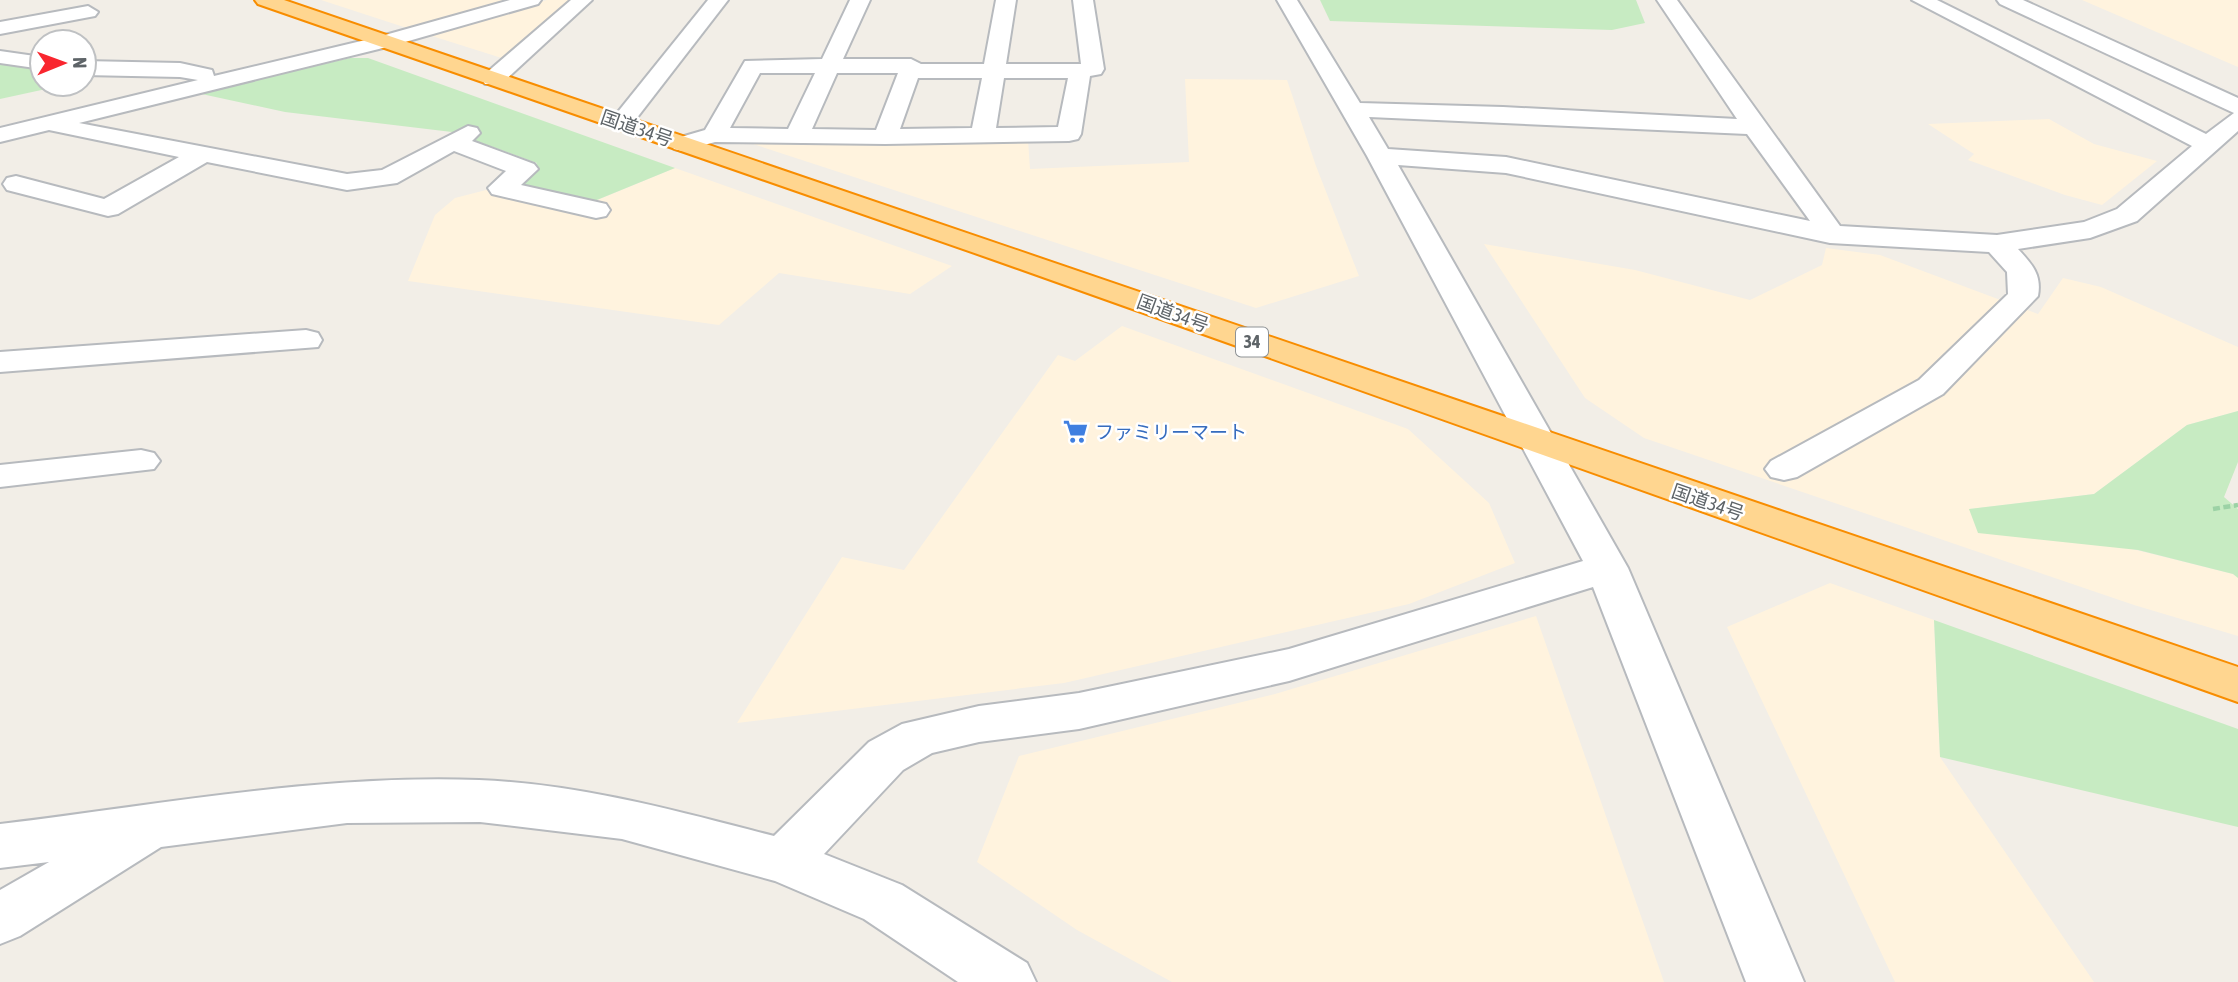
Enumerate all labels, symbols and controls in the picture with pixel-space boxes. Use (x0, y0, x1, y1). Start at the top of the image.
north arrow (28, 28, 98, 98)
text: N (69, 57, 91, 69)
street label: 国道34号 (598, 105, 676, 151)
street label: 国道34号 (1134, 290, 1212, 336)
road number: 34 (1236, 328, 1268, 356)
supermarket icon: ファミリーマート (1061, 418, 1089, 446)
place label: ファミリーマート (1095, 421, 1247, 443)
street label: 国道34号 (1669, 479, 1747, 525)

